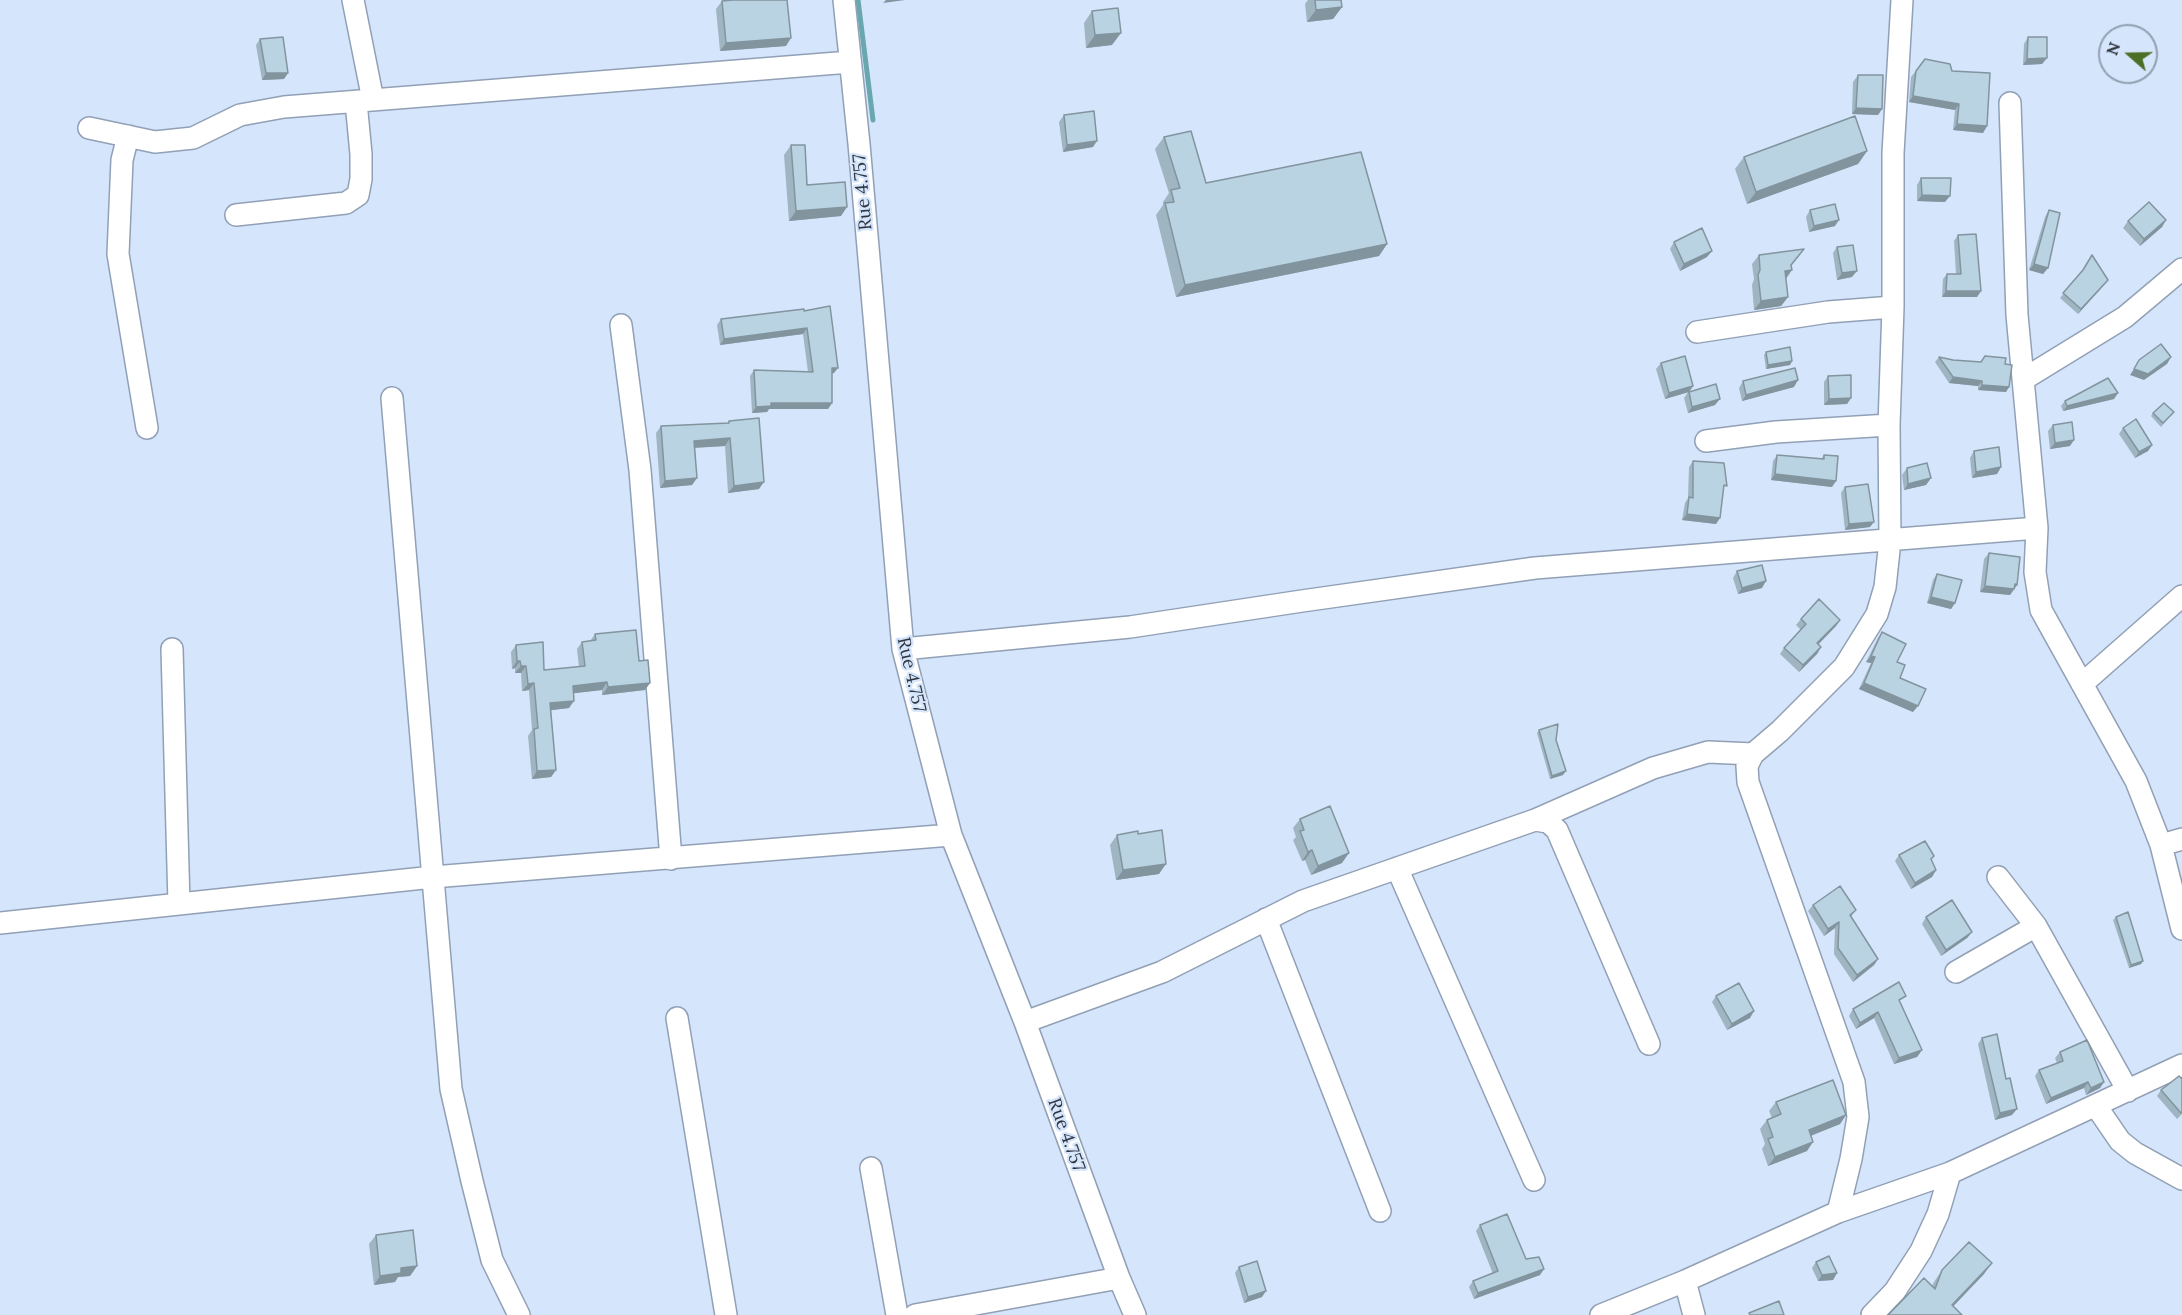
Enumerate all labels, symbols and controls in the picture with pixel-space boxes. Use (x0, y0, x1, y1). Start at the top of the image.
north arrow (2098, 24, 2158, 84)
text: N (2101, 39, 2124, 58)
street label: Rue 4.757 (849, 153, 877, 231)
street label: Rue 4.757 (892, 635, 930, 715)
street label: Rue 4.757 (1043, 1095, 1089, 1175)

